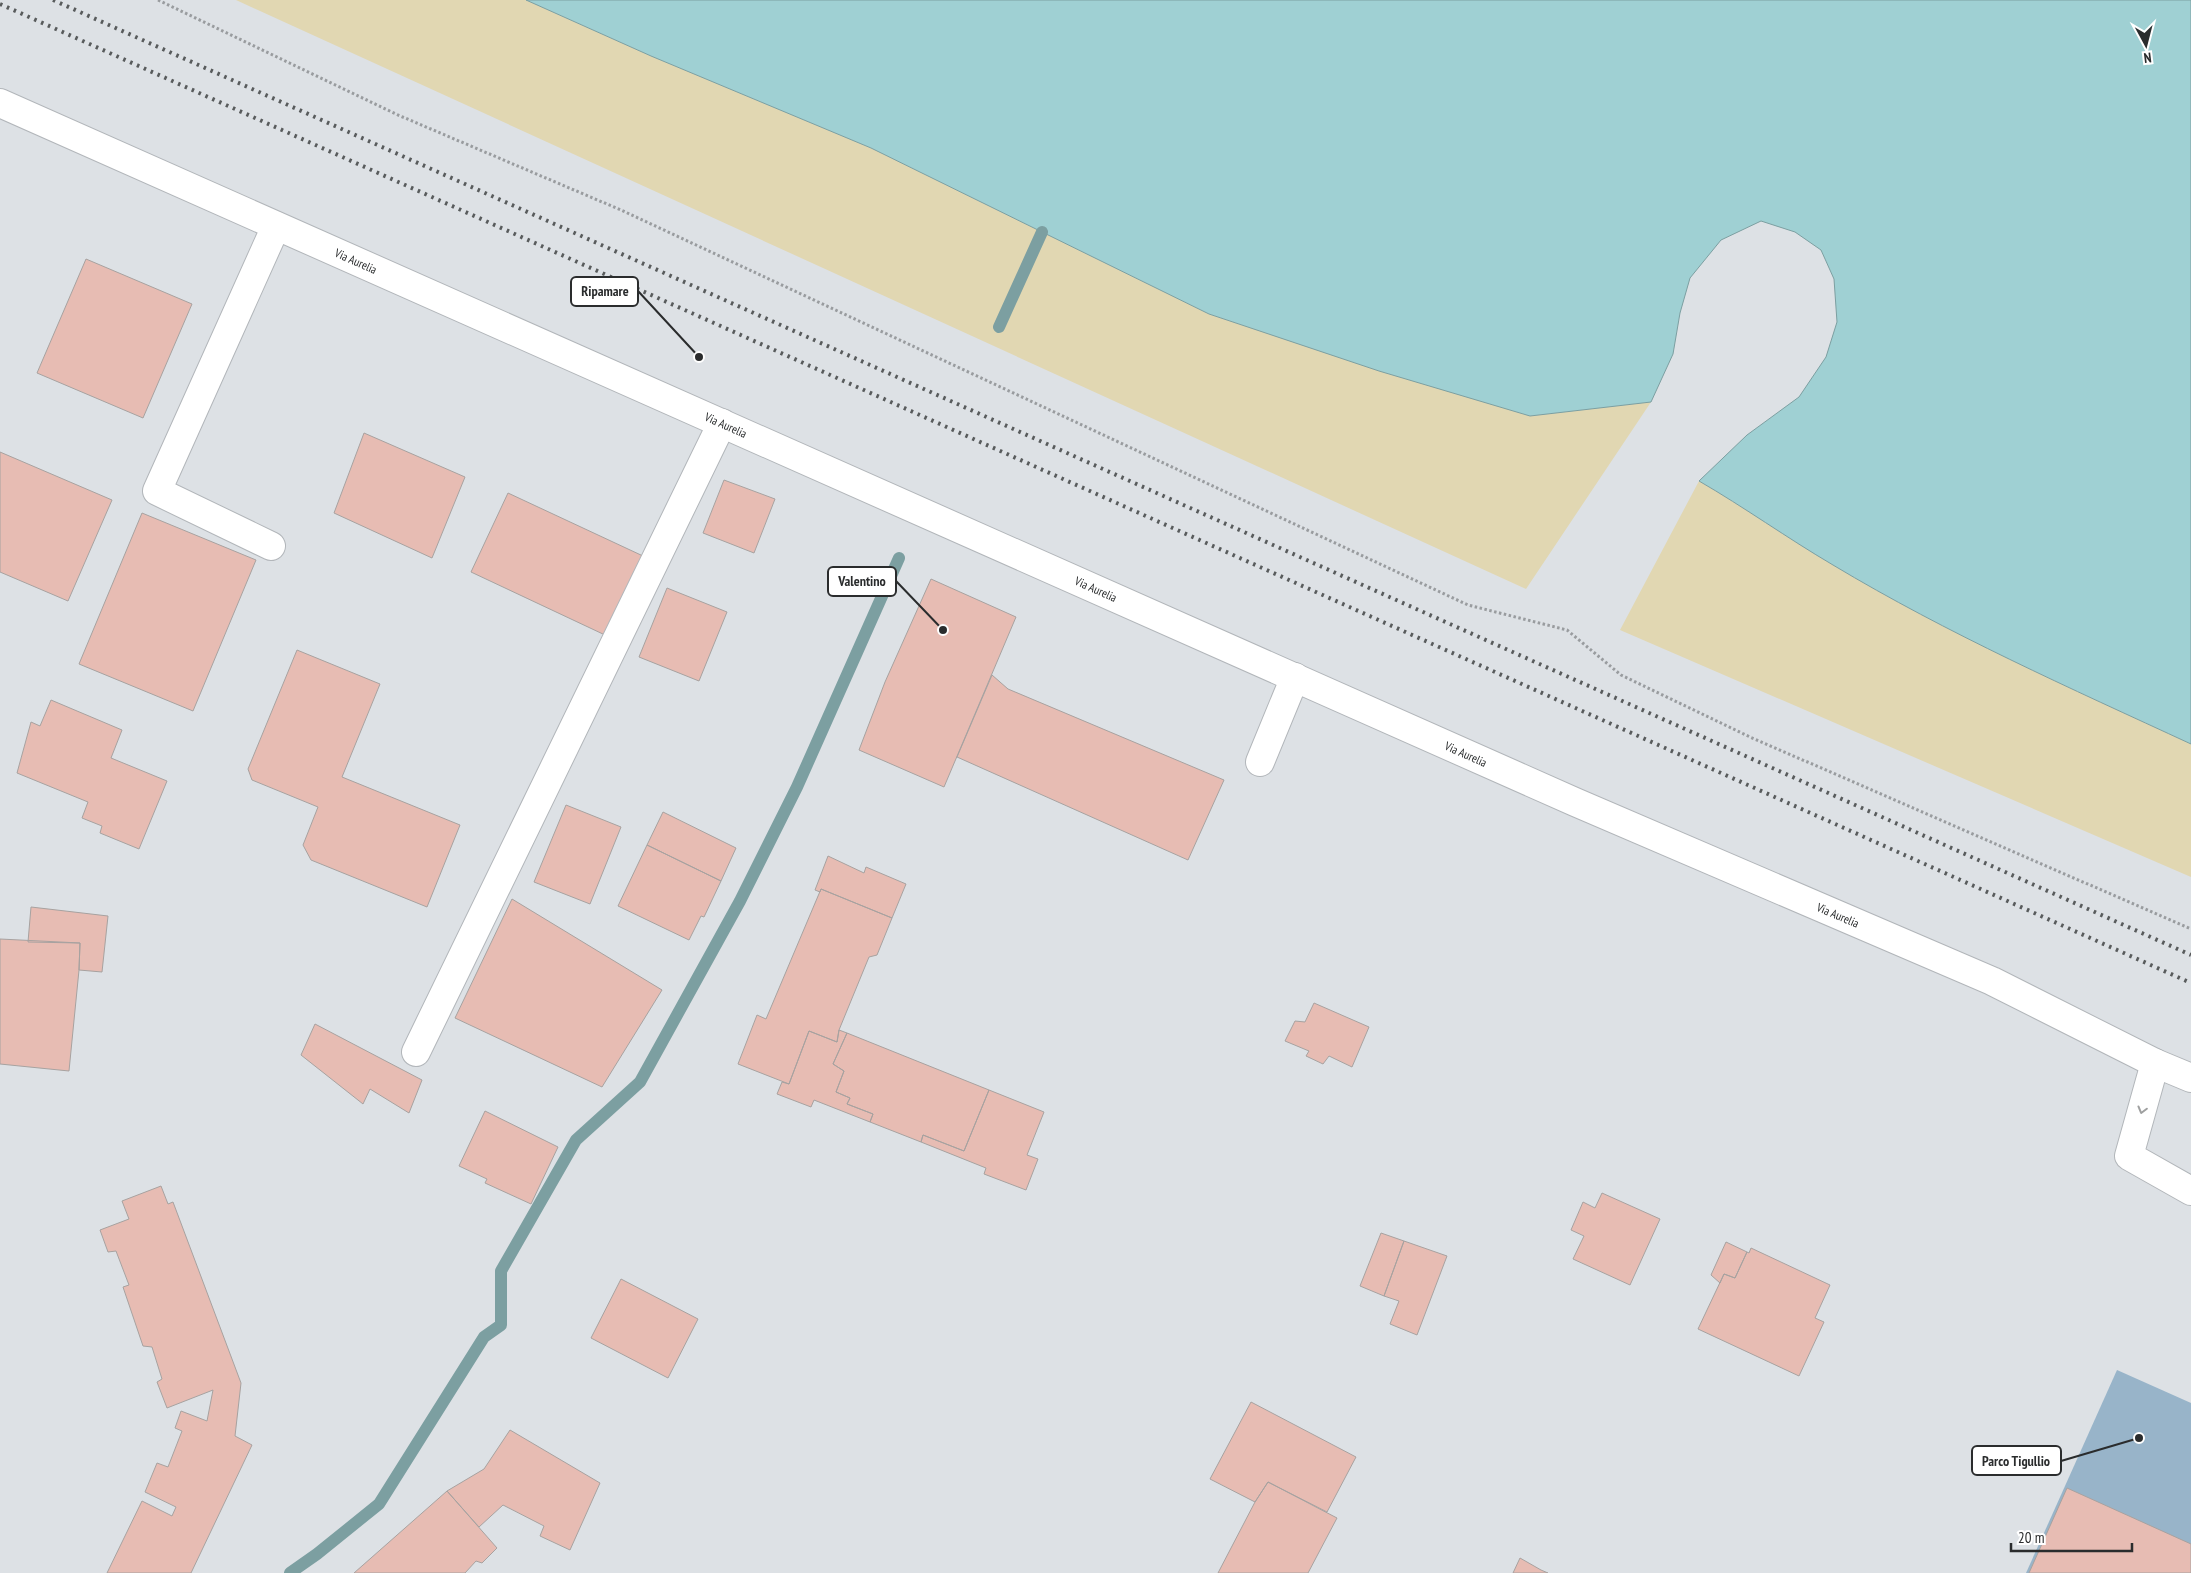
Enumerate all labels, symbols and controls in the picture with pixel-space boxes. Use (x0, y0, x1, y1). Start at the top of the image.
north arrow (2121, 20, 2171, 70)
text: N (2143, 49, 2152, 67)
street label: Via Aurelia (332, 245, 380, 277)
callout: Ripamare (571, 277, 638, 306)
text: Ripamare (581, 282, 629, 300)
street label: Via Aurelia (702, 409, 750, 441)
callout: Valentino (828, 567, 896, 596)
text: Valentino (837, 572, 886, 590)
street label: Via Aurelia (1072, 573, 1120, 605)
street label: Via Aurelia (1442, 738, 1490, 770)
street label: Via Aurelia (1814, 899, 1862, 931)
one-way arrow (2137, 1105, 2147, 1113)
callout: Parco Tigullio (1972, 1446, 2061, 1475)
text: Parco Tigullio (1982, 1452, 2050, 1470)
scale bar (2011, 1520, 2132, 1552)
text: 20 m (2018, 1528, 2044, 1547)

